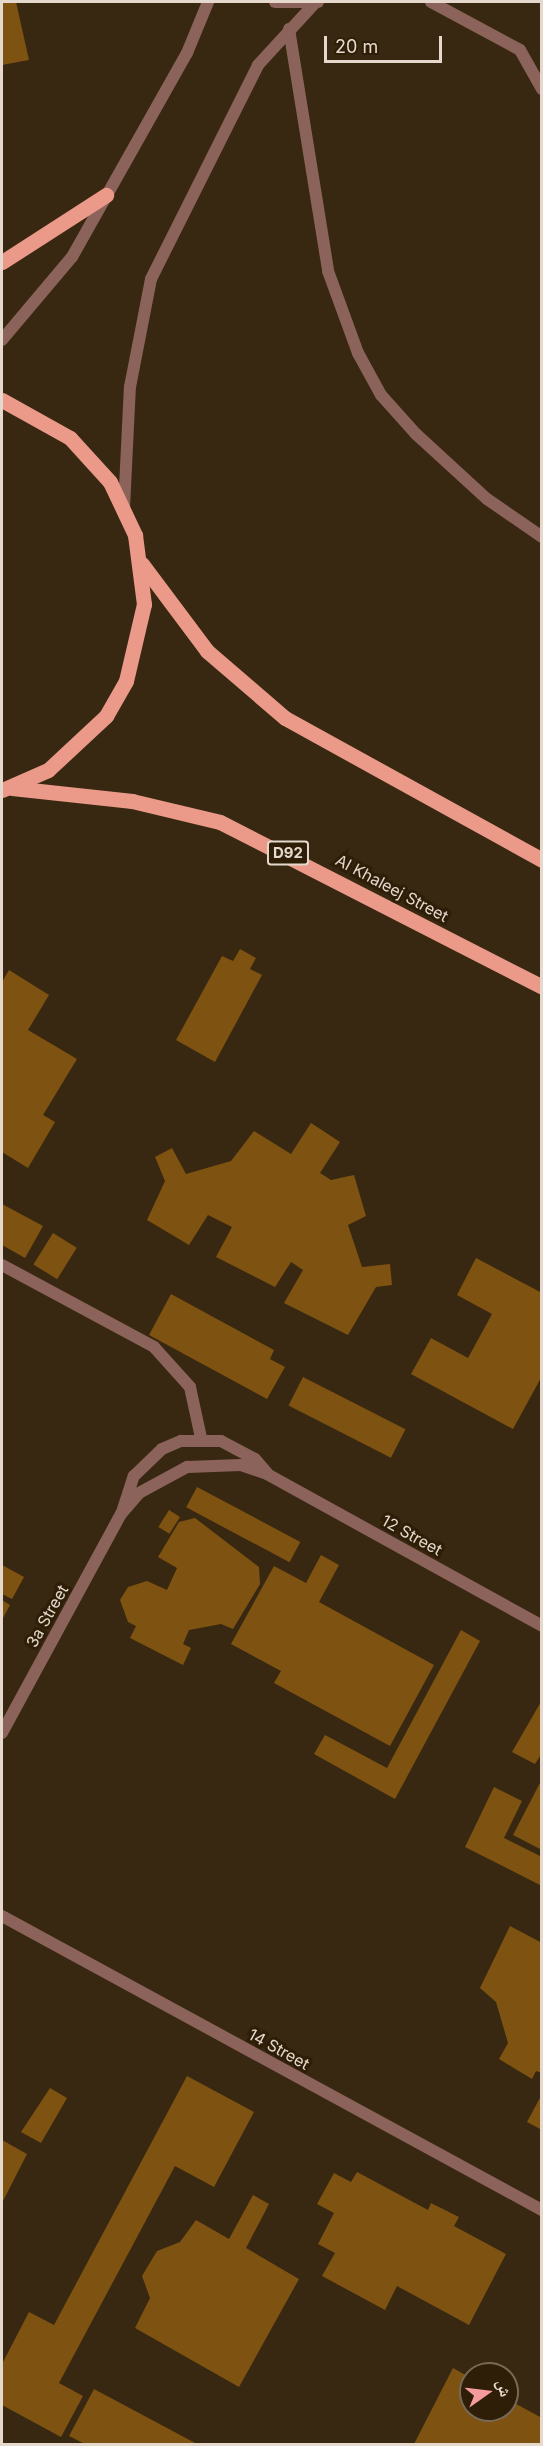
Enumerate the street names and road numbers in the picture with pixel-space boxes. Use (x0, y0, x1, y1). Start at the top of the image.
road number: D92 (266, 841, 310, 865)
street label: Al Khaleej Street (332, 850, 452, 926)
street label: 12 Street (379, 1511, 445, 1559)
street label: 3a Street (22, 1581, 72, 1651)
street label: 14 Street (245, 2024, 313, 2074)

